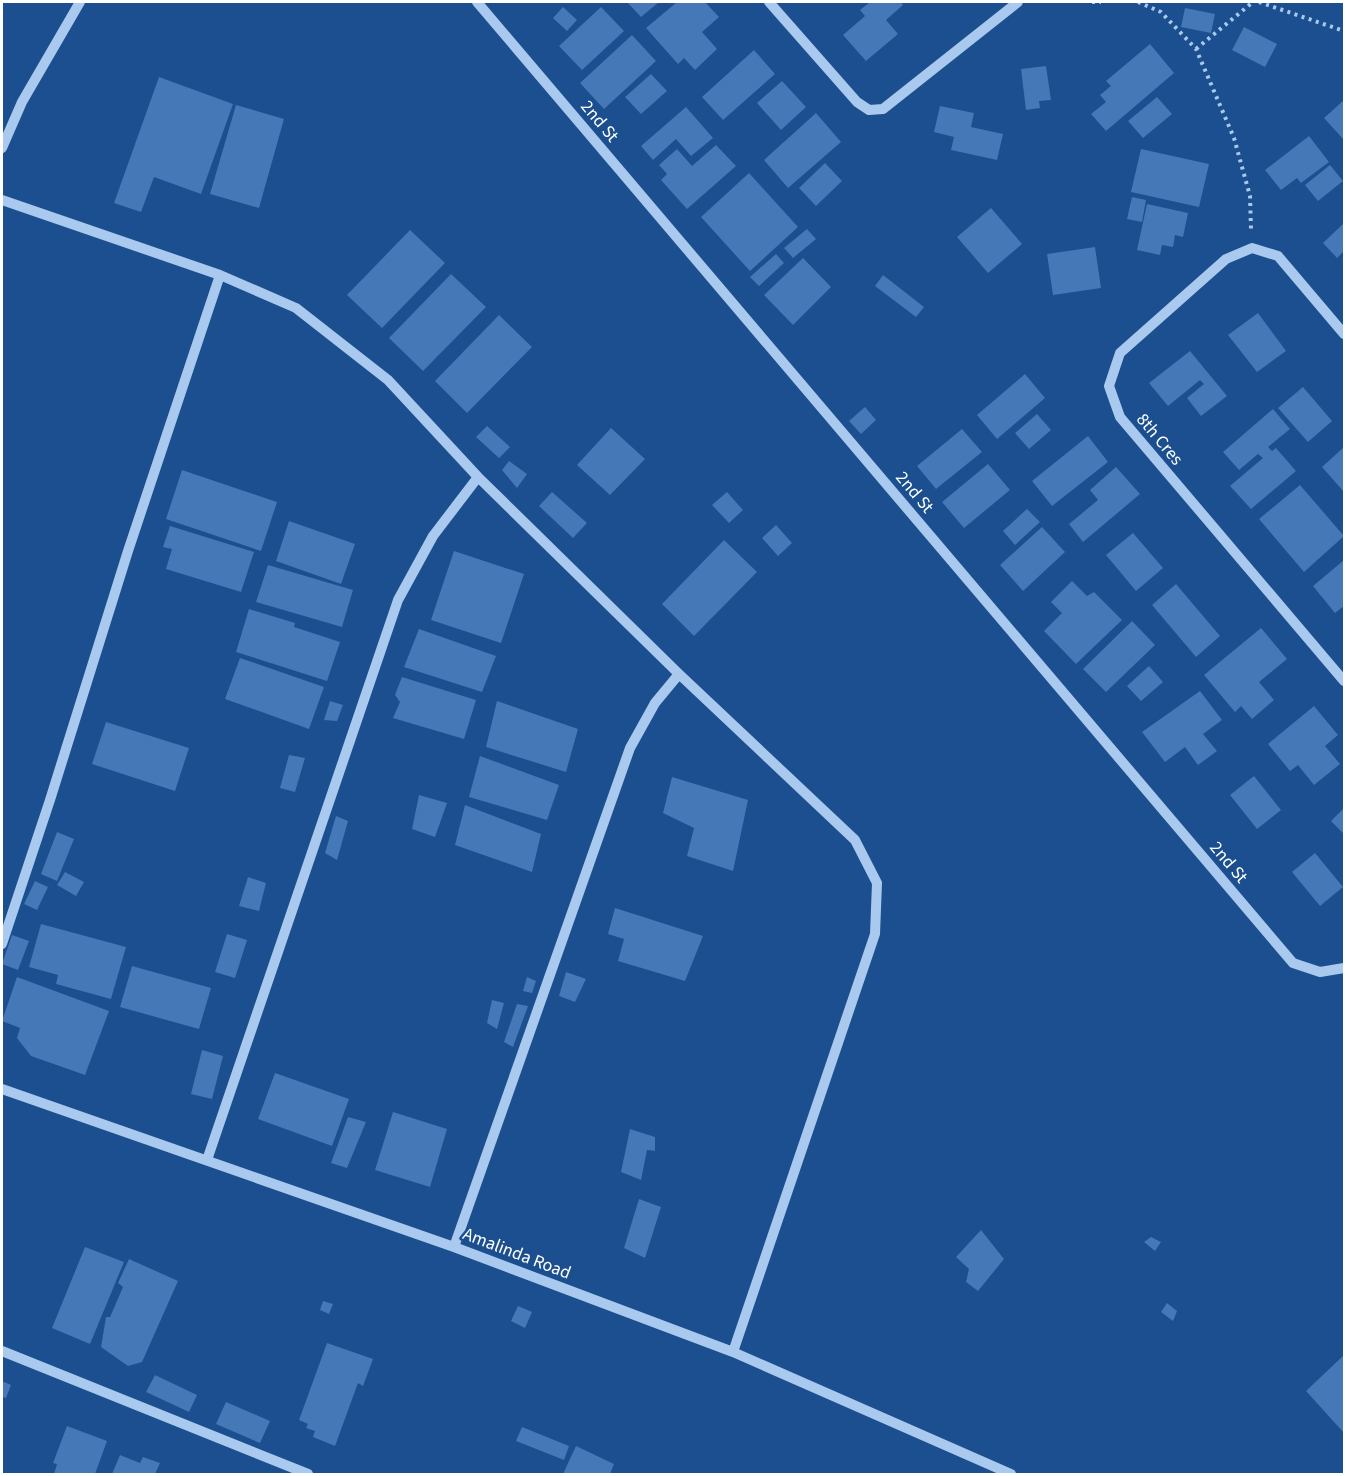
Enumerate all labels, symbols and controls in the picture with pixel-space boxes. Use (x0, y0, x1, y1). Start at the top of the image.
street label: 2nd St (575, 95, 625, 148)
street label: 8th Cres (1130, 408, 1189, 471)
street label: 2nd St (890, 466, 940, 519)
street label: 2nd St (1204, 836, 1254, 889)
street label: Amalinda Road (459, 1221, 574, 1286)

